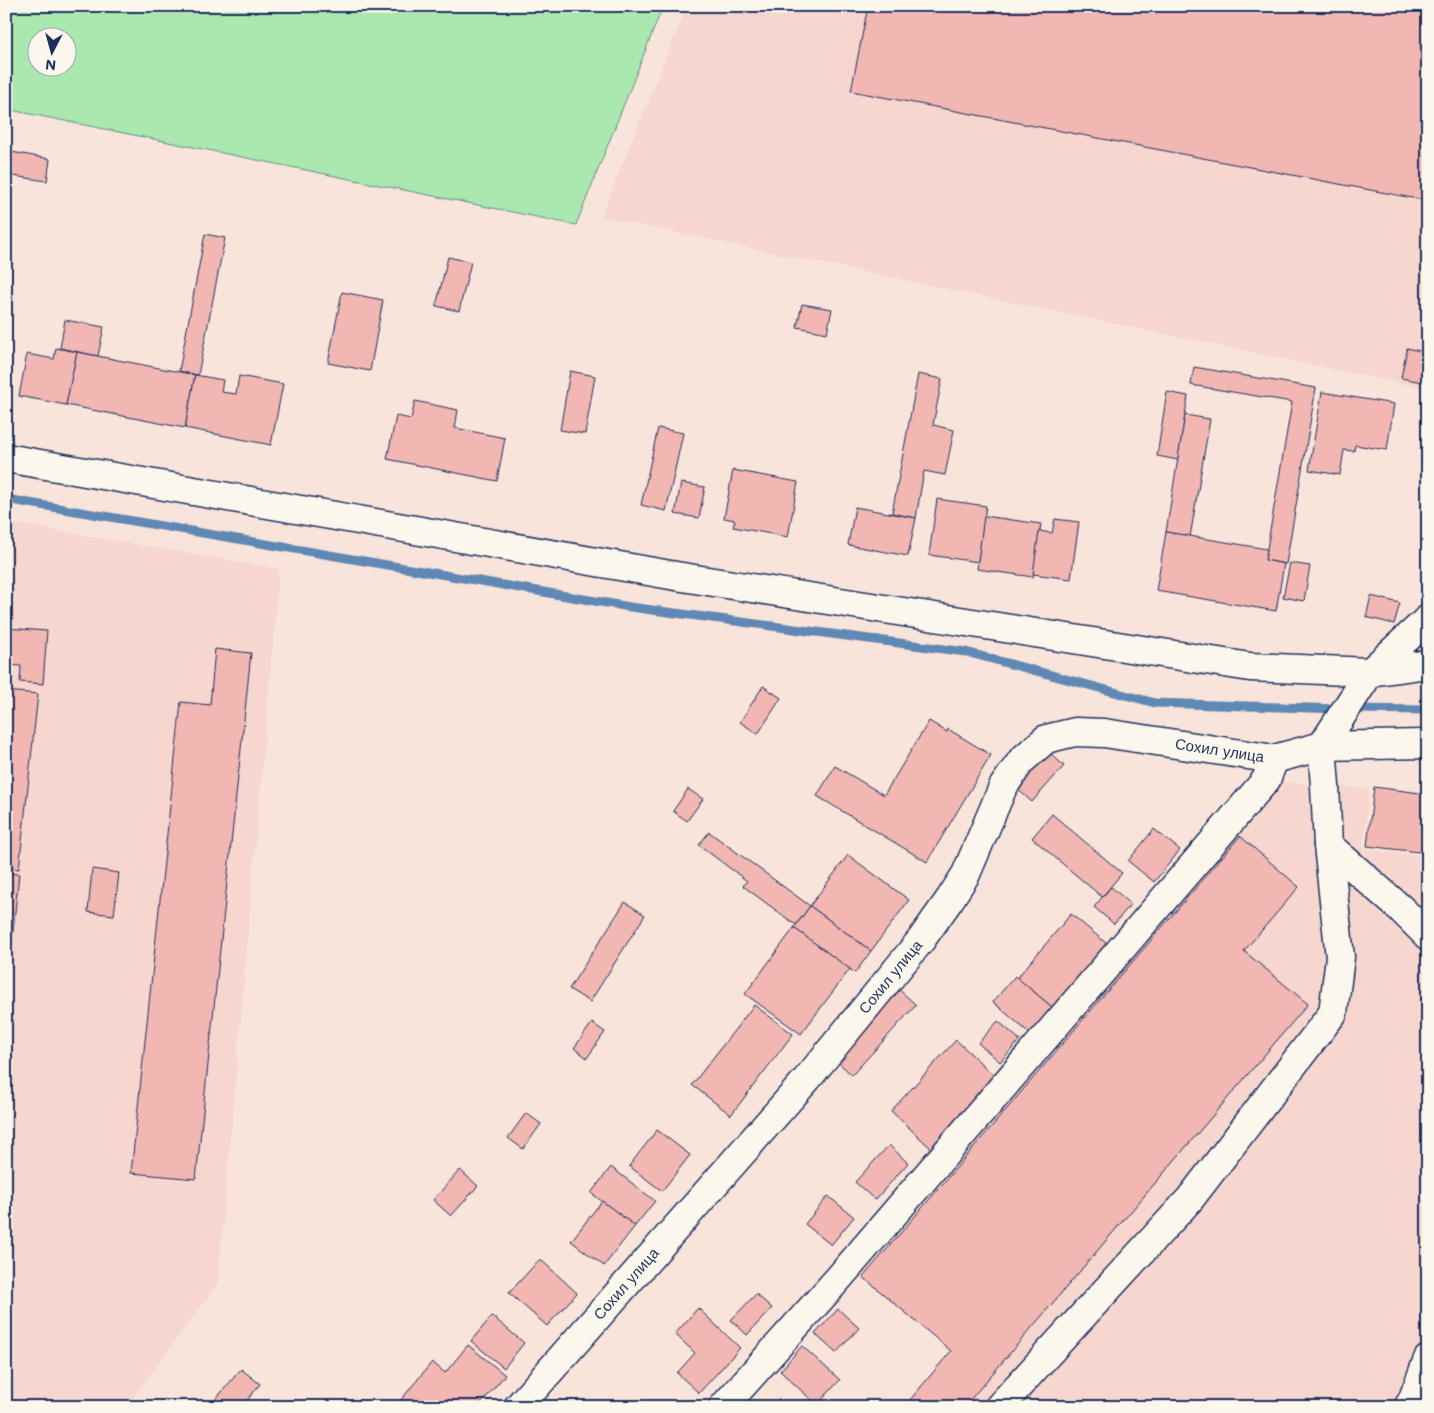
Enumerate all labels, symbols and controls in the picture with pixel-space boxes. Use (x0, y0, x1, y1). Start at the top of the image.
north arrow (28, 28, 78, 78)
text: N (44, 55, 57, 75)
street label: Сохил улица (1174, 733, 1266, 766)
street label: Сохил улица (854, 935, 926, 1017)
street label: Сохил улица (588, 1243, 663, 1324)

